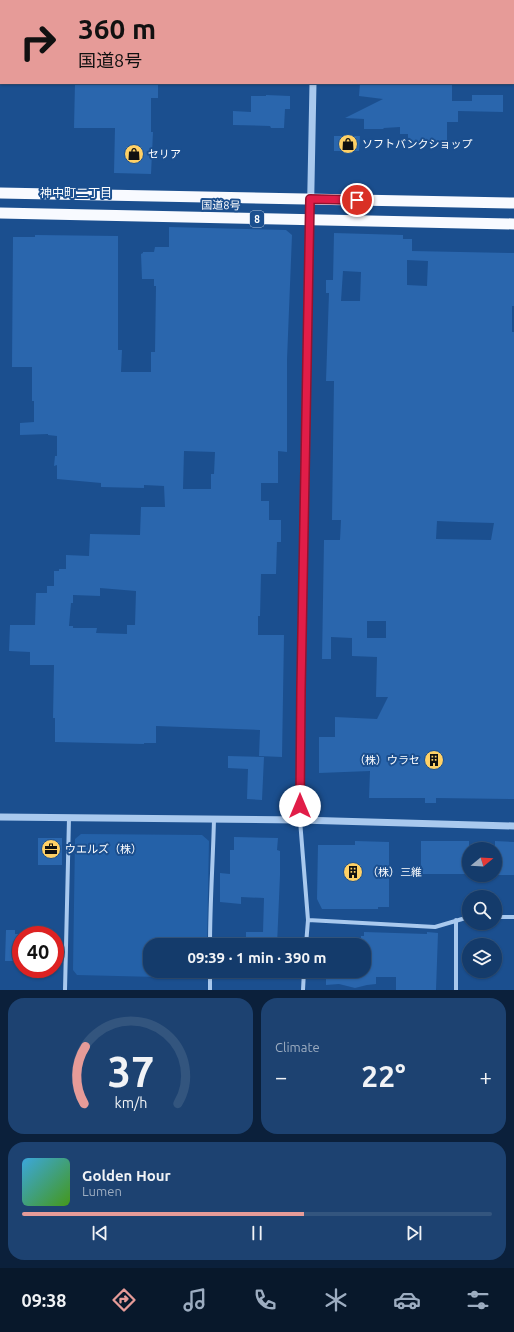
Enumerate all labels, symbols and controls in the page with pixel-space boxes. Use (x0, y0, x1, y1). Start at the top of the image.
text: 360 m (78, 13, 156, 44)
icon: right (12, 16, 64, 68)
text: 国道8号 (78, 50, 142, 70)
shop icon: ソフトバンクショップ (337, 133, 359, 155)
place label: ソフトバンクショップ (362, 138, 473, 150)
shop icon: セリア (123, 143, 145, 165)
place label: セリア (148, 148, 181, 160)
pin (340, 183, 374, 217)
district label: 神中町二丁目 (40, 186, 112, 199)
icon: arrive (346, 189, 368, 211)
street label: 国道8号 (201, 199, 241, 211)
road number: 8 (250, 211, 264, 227)
building icon: （株）ウラセ (423, 749, 445, 771)
place label: （株）ウラセ (354, 754, 420, 766)
position arrow (279, 785, 321, 827)
office icon: ウエルズ（株） (40, 838, 62, 860)
north arrow (462, 842, 502, 882)
map controls (462, 842, 502, 978)
place label: ウエルズ（株） (65, 843, 142, 855)
building icon: （株）三維 (342, 861, 364, 883)
place label: （株）三維 (367, 866, 422, 878)
button: search (462, 890, 502, 930)
speed limit sign: 40 (12, 926, 64, 978)
button: layers (462, 938, 502, 978)
text: 09:39 · 1 min · 390 m (188, 949, 326, 966)
text: Climate (275, 1040, 320, 1054)
text: 37 (107, 1048, 154, 1095)
text: 22° (361, 1059, 406, 1093)
text: − (275, 1064, 287, 1089)
text: + (480, 1064, 492, 1089)
text: km/h (114, 1095, 147, 1111)
text: Golden Hour (82, 1167, 171, 1184)
text: Lumen (82, 1184, 122, 1198)
icon: previous (89, 1222, 111, 1244)
icon: pause (246, 1222, 268, 1244)
icon: next (403, 1222, 425, 1244)
icon: directions (110, 1286, 138, 1314)
icon: music (181, 1286, 209, 1314)
icon: phone (251, 1286, 279, 1314)
icon: climate (322, 1286, 350, 1314)
icon: car (393, 1286, 421, 1314)
icon: filters (464, 1286, 492, 1314)
text: 09:38 (21, 1290, 67, 1310)

